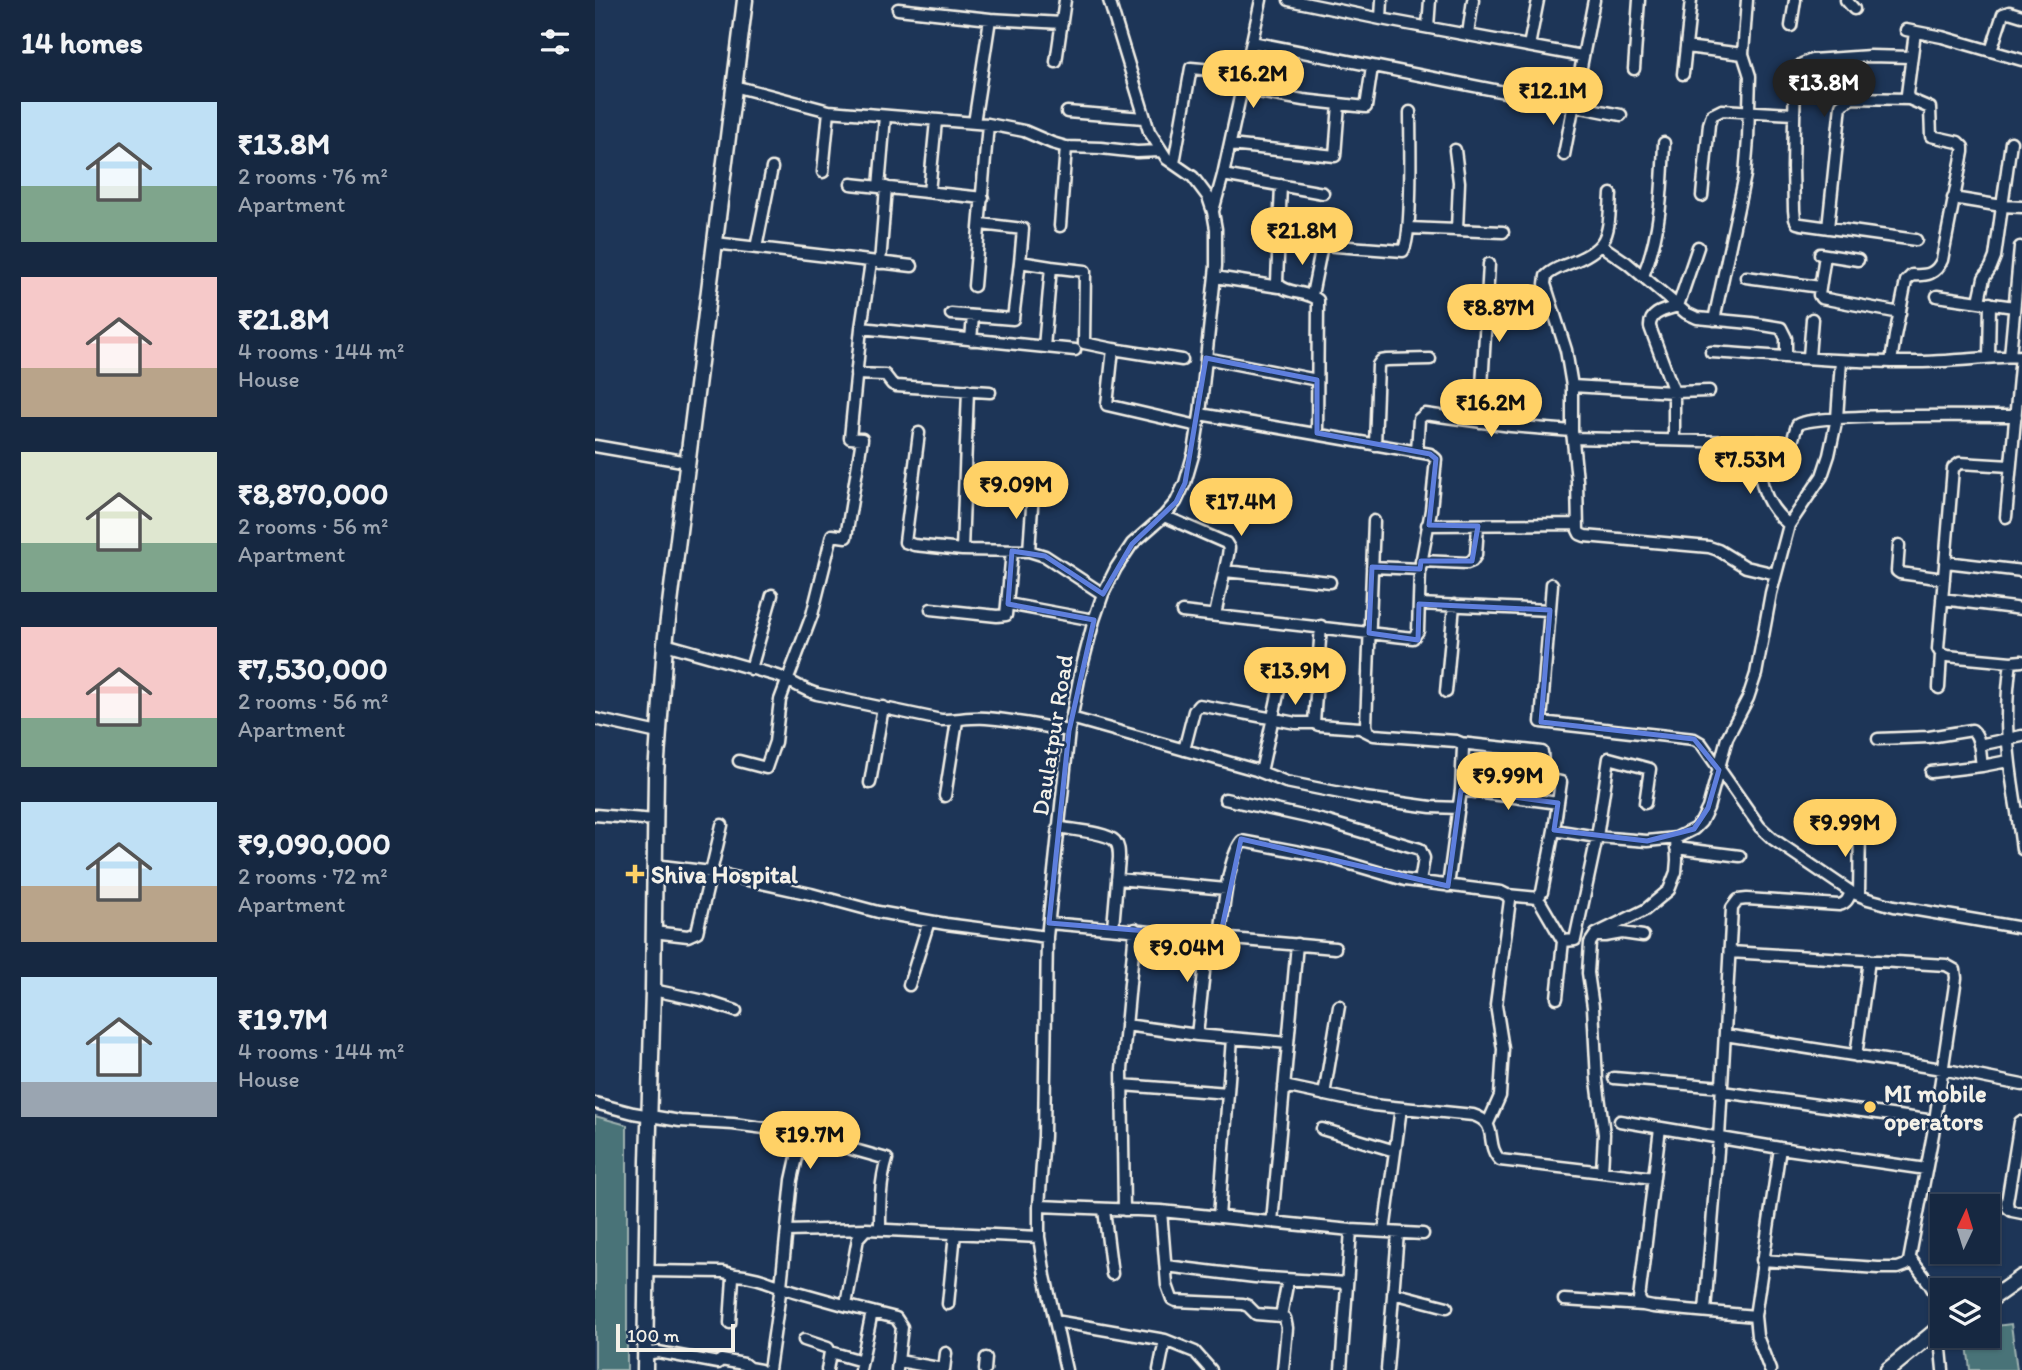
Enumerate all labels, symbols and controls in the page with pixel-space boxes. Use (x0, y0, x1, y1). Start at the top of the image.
icon: filters (536, 23, 574, 61)
text: 14 homes (21, 24, 143, 61)
pin: ₹16.2M (1196, 50, 1310, 110)
text: ₹16.2M (1218, 59, 1288, 87)
pin: ₹13.8M (1767, 60, 1881, 119)
pin: ₹12.1M (1496, 68, 1610, 127)
text: ₹13.8M (1789, 68, 1859, 96)
text: ₹12.1M (1519, 76, 1587, 104)
text: ₹13.8M (238, 125, 330, 162)
icon: home (77, 130, 161, 214)
text: 2 rooms · 76 m² (238, 162, 388, 190)
text: Apartment (238, 190, 345, 218)
pin: ₹21.8M (1245, 208, 1359, 267)
text: ₹21.8M (1267, 216, 1337, 244)
pin: ₹8.87M (1442, 284, 1556, 344)
text: ₹8.87M (1463, 293, 1535, 321)
text: ₹21.8M (238, 300, 330, 337)
icon: home (77, 305, 161, 389)
text: 4 rooms · 144 m² (238, 337, 404, 365)
text: House (238, 365, 300, 393)
pin: ₹16.2M (1434, 380, 1548, 439)
text: ₹16.2M (1456, 388, 1526, 416)
pin: ₹7.53M (1693, 436, 1807, 496)
text: ₹7.53M (1715, 445, 1785, 473)
pin: ₹9.09M (959, 462, 1073, 521)
text: ₹9.09M (979, 470, 1053, 498)
text: ₹8,870,000 (238, 475, 389, 512)
pin: ₹17.4M (1184, 478, 1298, 538)
icon: home (77, 480, 161, 564)
text: ₹17.4M (1206, 487, 1276, 515)
text: 2 rooms · 56 m² (238, 512, 389, 540)
text: Apartment (238, 540, 345, 568)
pin: ₹13.9M (1238, 648, 1352, 707)
text: ₹7,530,000 (238, 650, 388, 687)
street label: Daulatpur Road (1025, 652, 1079, 818)
icon: home (77, 655, 161, 739)
text: ₹13.9M (1260, 656, 1330, 684)
text: 2 rooms · 56 m² (238, 687, 389, 715)
text: Apartment (238, 715, 345, 743)
pin: ₹9.99M (1451, 752, 1565, 812)
text: ₹9.99M (1472, 761, 1544, 789)
pin: ₹9.99M (1788, 800, 1902, 859)
text: ₹9.99M (1809, 808, 1881, 836)
text: ₹9,090,000 (238, 825, 391, 862)
icon: home (77, 830, 161, 914)
place label: Shiva Hospital (651, 860, 798, 890)
text: 2 rooms · 72 m² (238, 862, 388, 890)
marker: Shiva Hospital (625, 864, 645, 884)
text: Apartment (238, 890, 345, 918)
pin: ₹9.04M (1130, 925, 1244, 984)
text: ₹9.04M (1150, 933, 1224, 961)
text: ₹19.7M (238, 1000, 328, 1037)
icon: home (77, 1005, 161, 1089)
text: 4 rooms · 144 m² (238, 1037, 404, 1065)
text: House (238, 1065, 300, 1093)
place label: MI mobile operators (1884, 1079, 1987, 1137)
marker: MI mobile operators (1862, 1099, 1878, 1115)
pin: ₹19.7M (753, 1112, 867, 1171)
text: ₹19.7M (775, 1120, 845, 1148)
north arrow (1930, 1194, 2000, 1264)
map controls (1930, 1194, 2000, 1348)
button: layers (1930, 1278, 2000, 1348)
scale bar (616, 1321, 735, 1353)
text: 100 m (627, 1324, 679, 1347)

